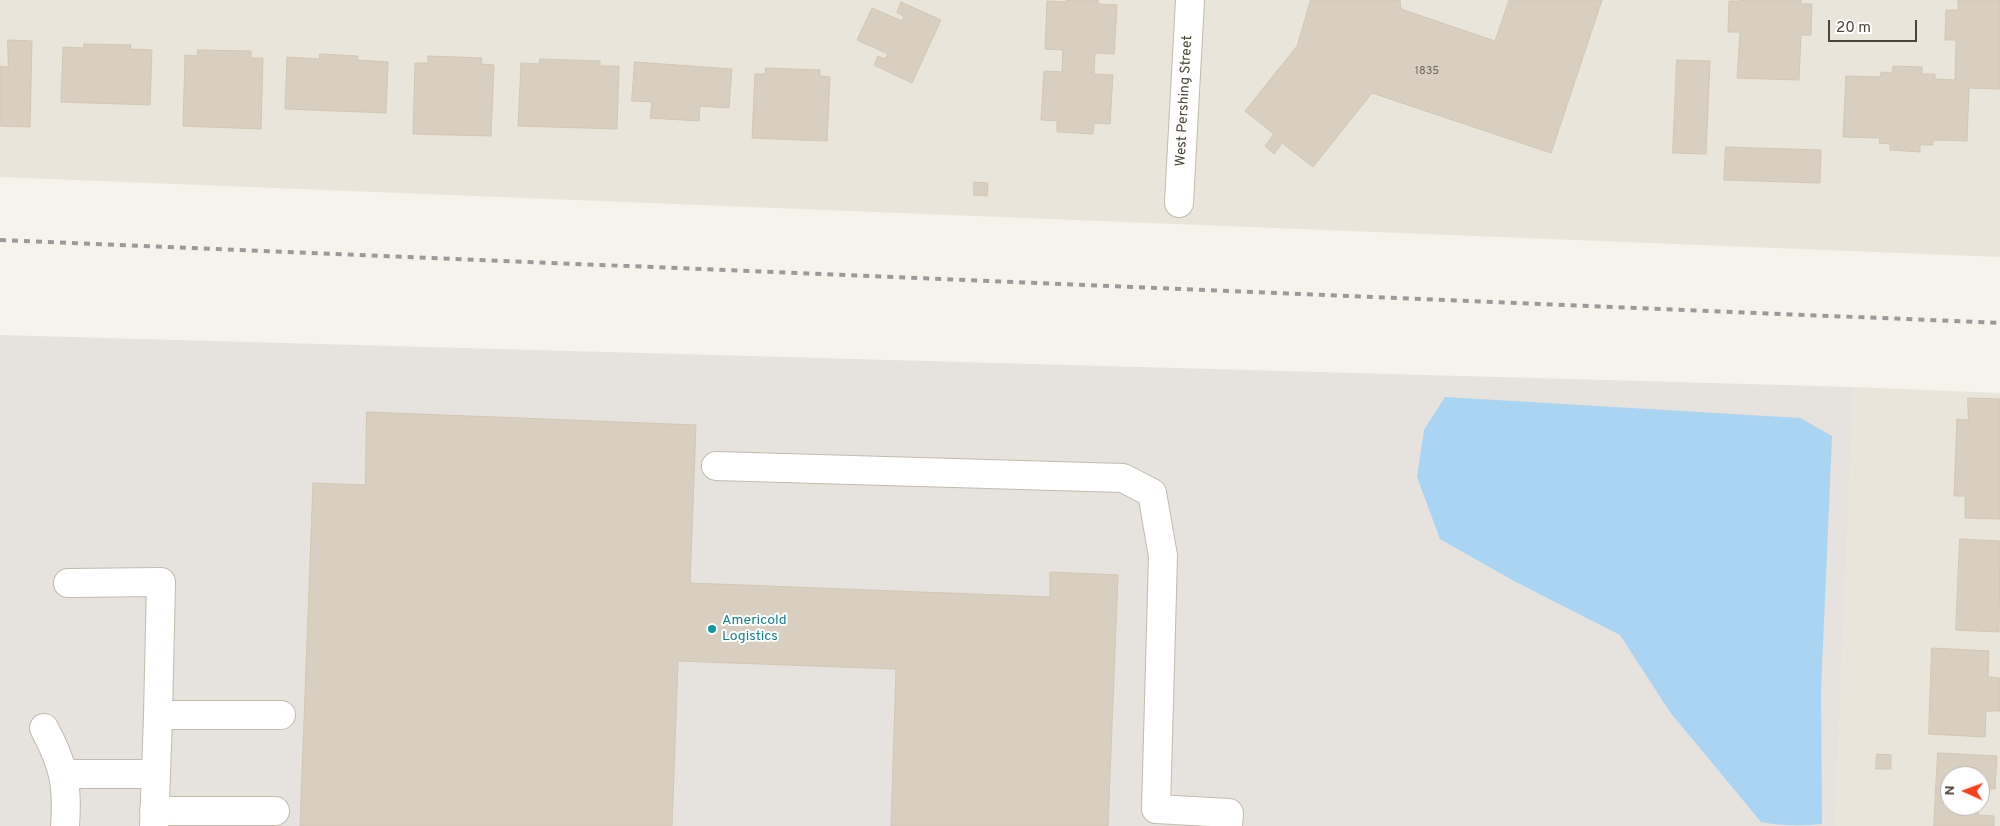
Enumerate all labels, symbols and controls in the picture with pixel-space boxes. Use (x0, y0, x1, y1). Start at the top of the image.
scale bar (1830, 10, 1919, 42)
text: 20 m (1836, 19, 1871, 38)
street label: West Pershing Street (1173, 35, 1197, 167)
house number: 1835 (1415, 65, 1439, 79)
place label: Americold Logistics (722, 613, 787, 646)
marker: Americold Logistics (706, 623, 718, 635)
north arrow (1940, 766, 1990, 816)
text: N (1942, 785, 1959, 796)

